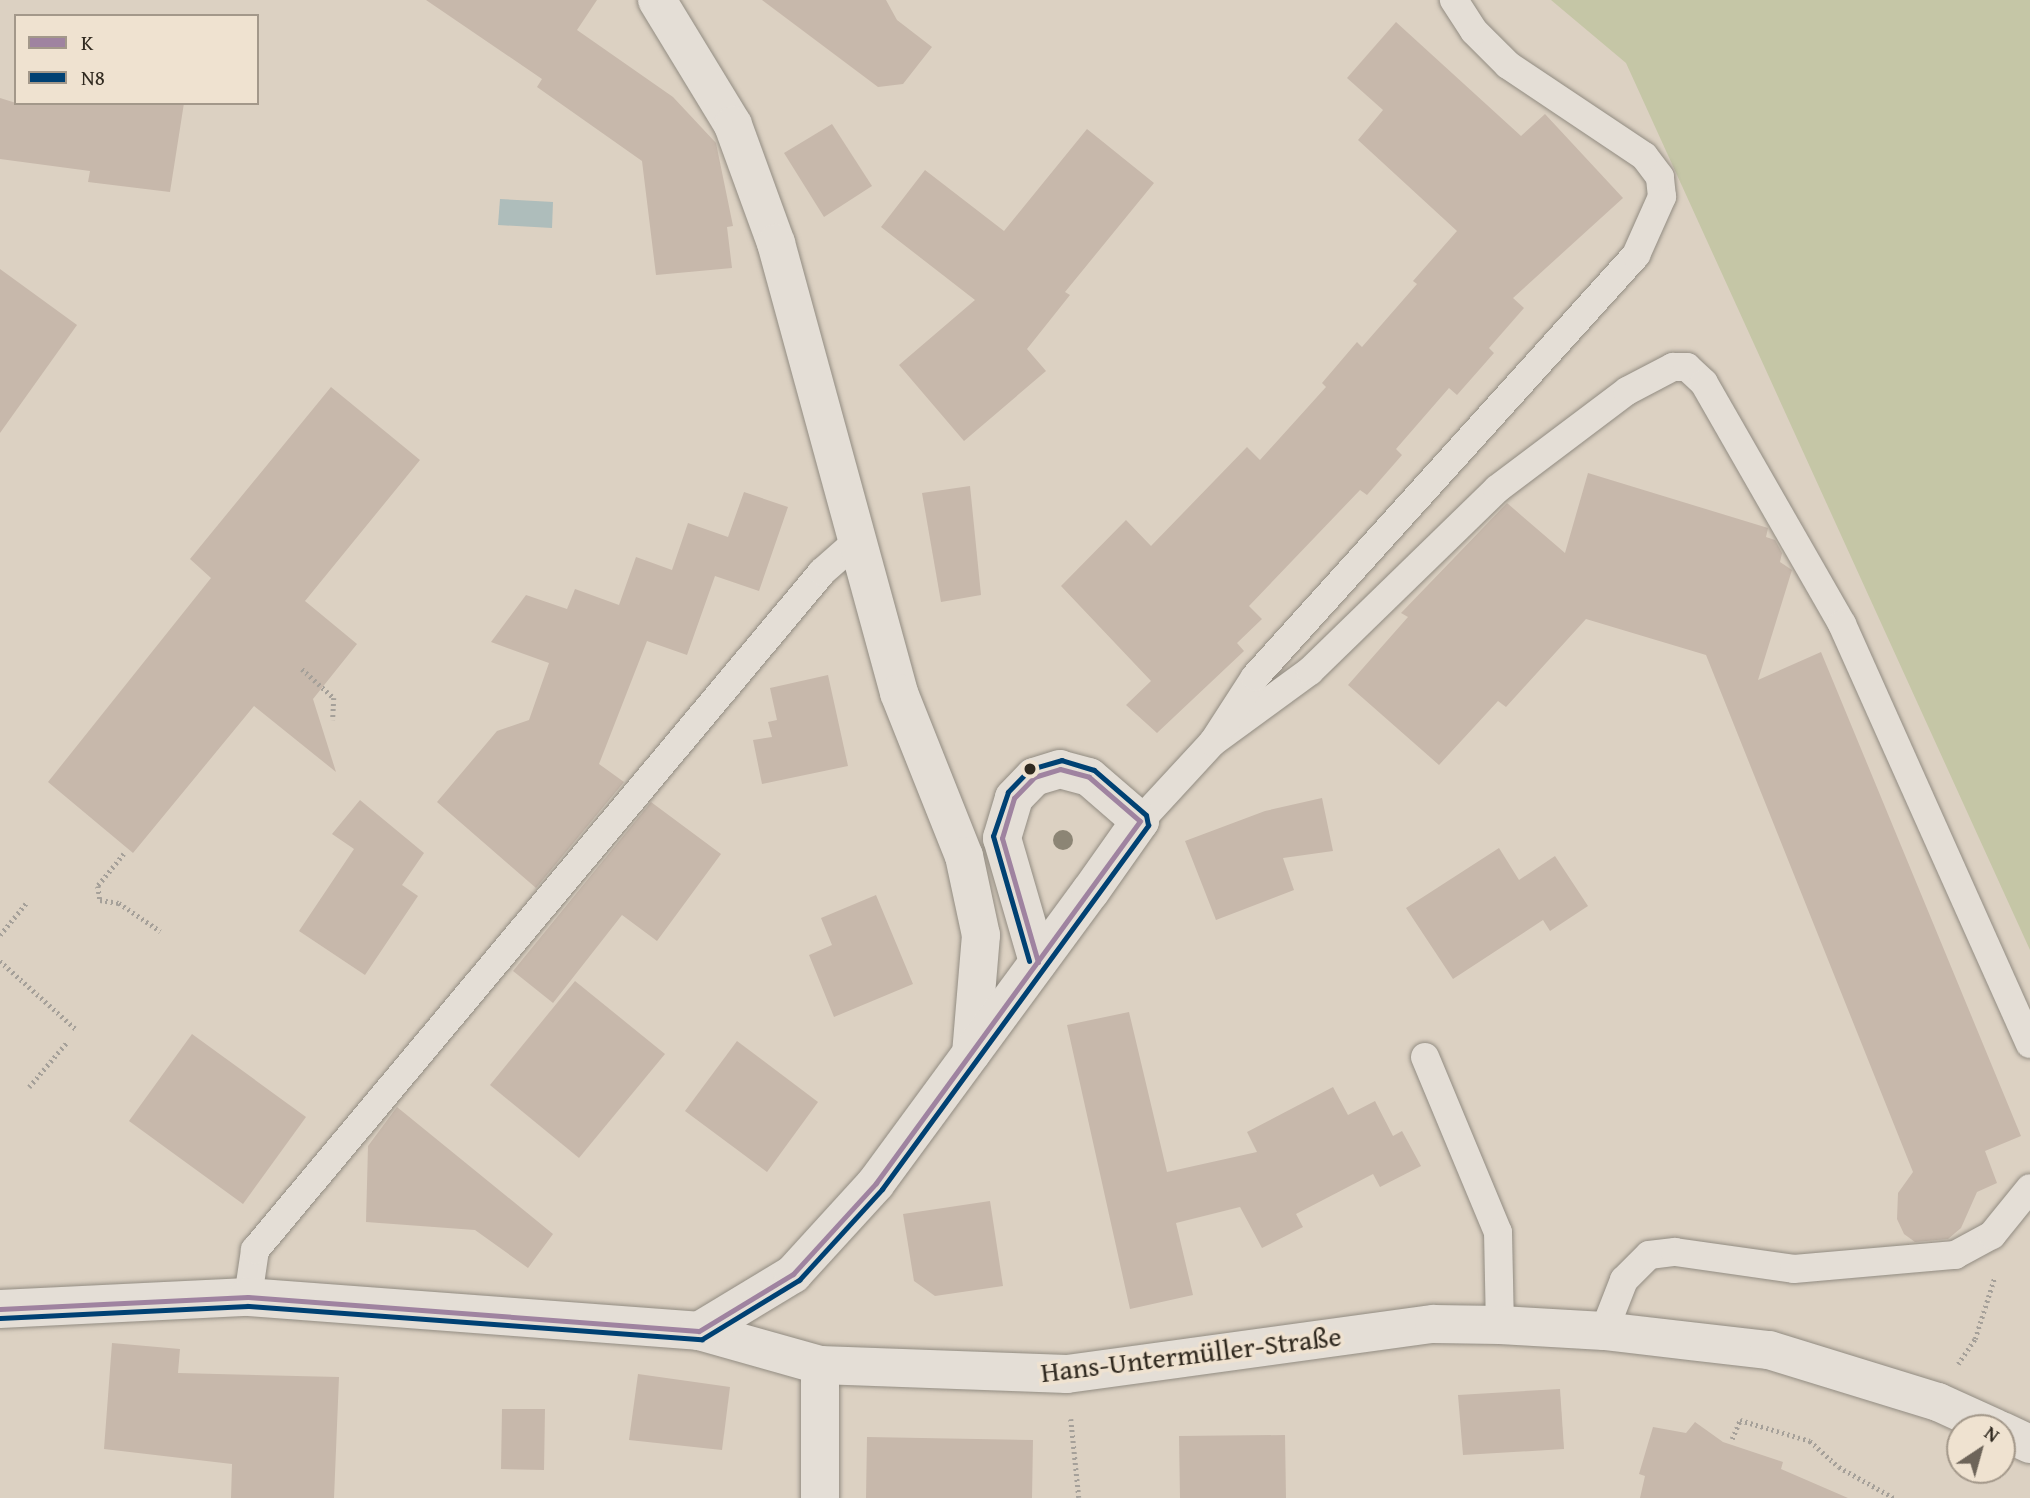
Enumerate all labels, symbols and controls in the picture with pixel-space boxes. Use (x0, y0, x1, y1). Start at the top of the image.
legend (14, 14, 259, 105)
text: K (81, 27, 93, 58)
text: N8 (81, 62, 105, 93)
unlabelled marker (1023, 762, 1037, 776)
street label: Hans-Untermüller-Straße (1039, 1319, 1343, 1389)
north arrow (1946, 1414, 2016, 1484)
text: N (1979, 1419, 2006, 1449)

